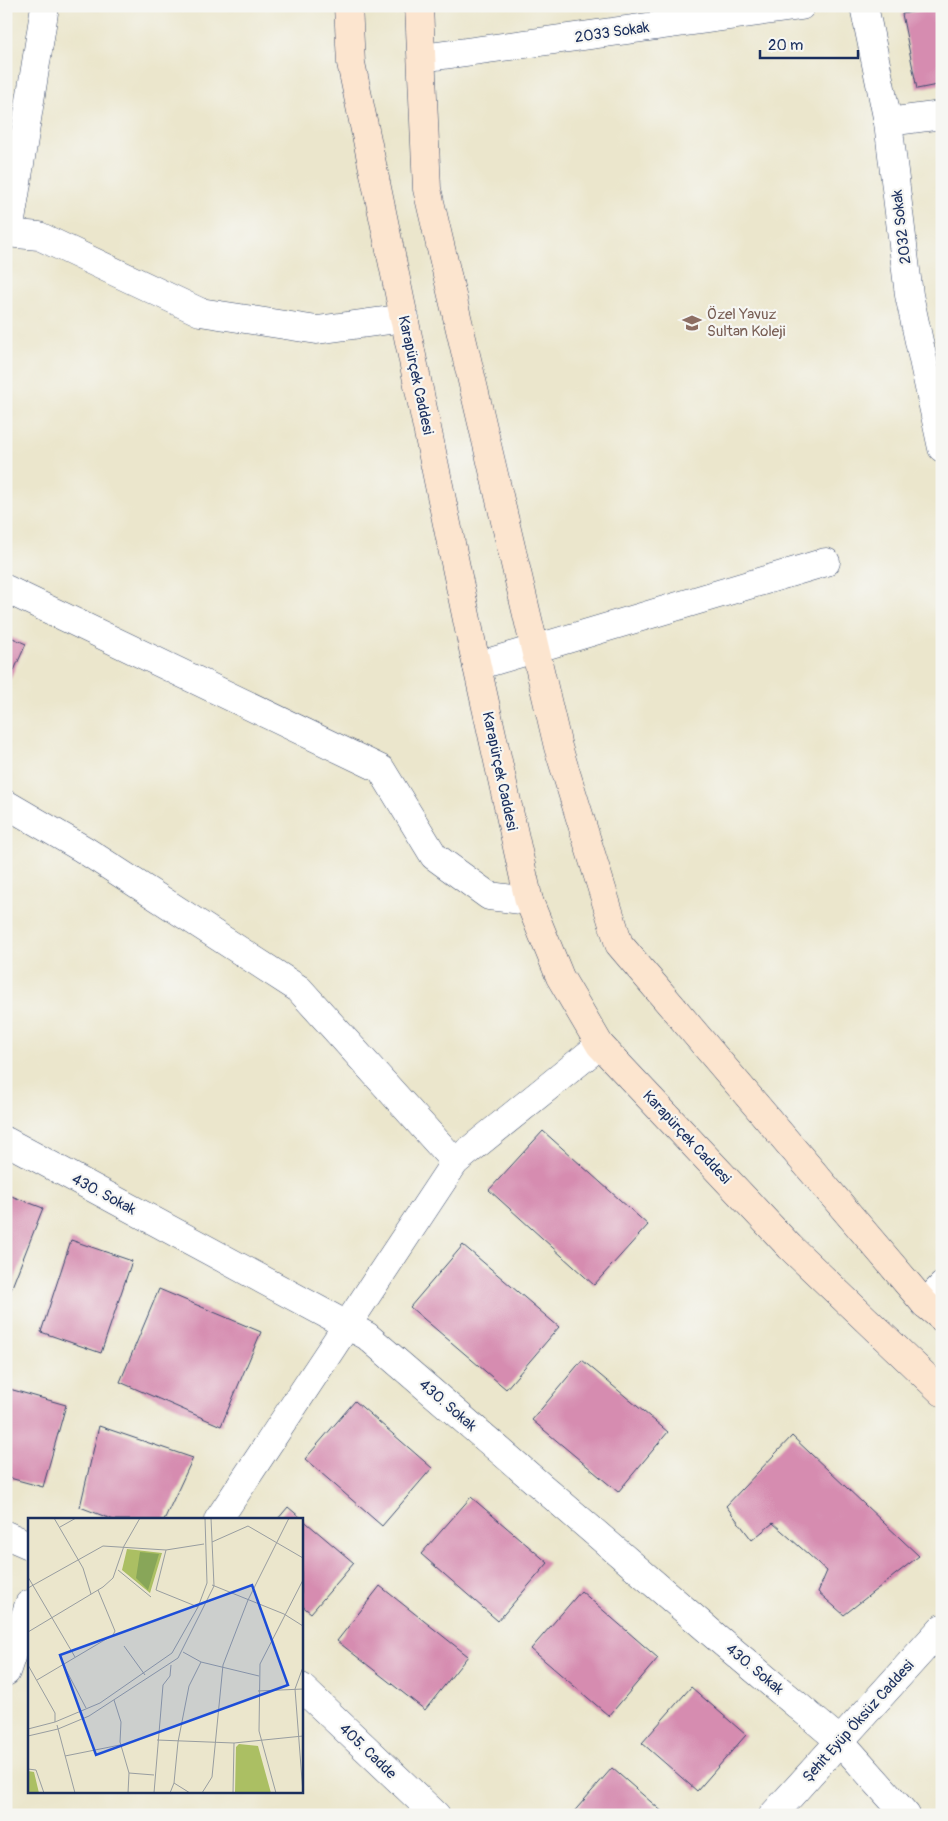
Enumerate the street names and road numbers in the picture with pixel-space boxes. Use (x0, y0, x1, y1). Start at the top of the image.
street label: 2033 Sokak (574, 18, 651, 47)
street label: 2032 Sokak (887, 188, 915, 265)
street label: Karapürçek Caddesi (394, 314, 437, 437)
street label: Karapürçek Caddesi (478, 710, 521, 833)
street label: Karapürçek Caddesi (638, 1087, 735, 1188)
street label: 430. Sokak (68, 1170, 140, 1220)
street label: 430. Sokak (415, 1375, 481, 1436)
street label: 430. Sokak (722, 1640, 788, 1700)
street label: Şehit Eyüp Öksüz Caddesi (799, 1656, 918, 1786)
street label: 405. Cadde (335, 1719, 401, 1784)

